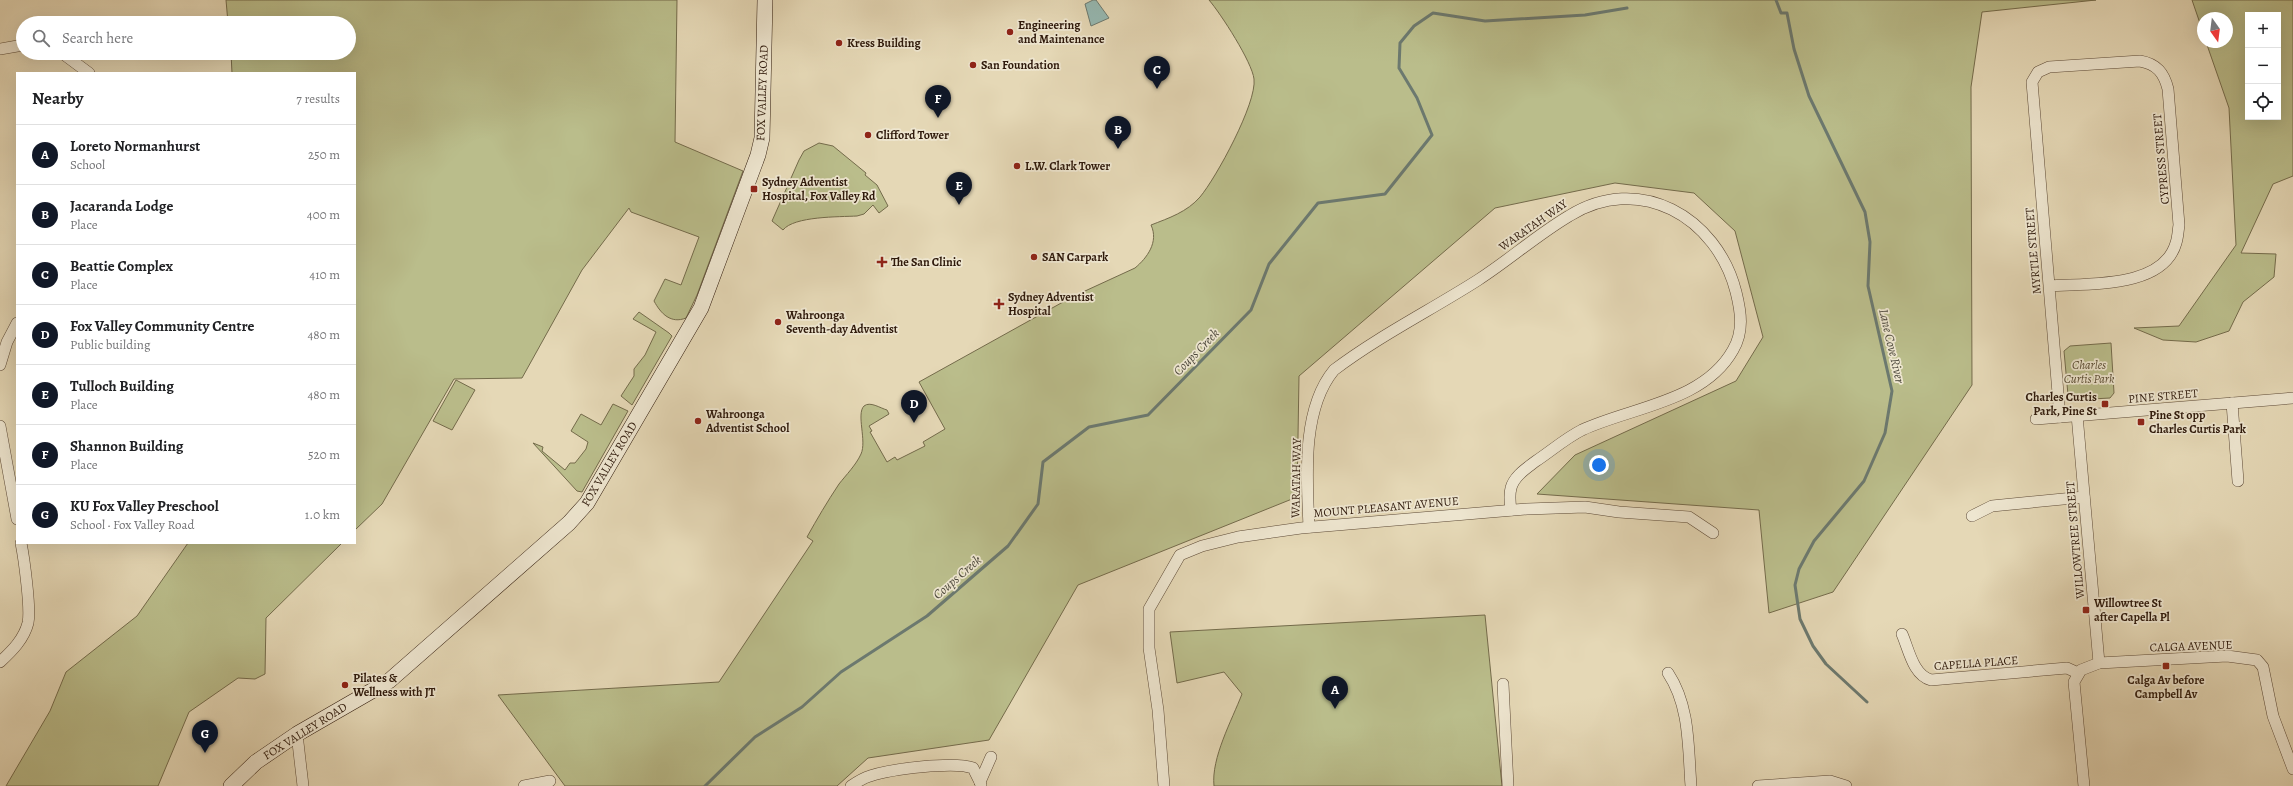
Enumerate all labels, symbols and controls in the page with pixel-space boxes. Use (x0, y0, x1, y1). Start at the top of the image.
north arrow (2197, 12, 2233, 48)
map controls (2245, 12, 2281, 120)
button: + (2245, 12, 2281, 48)
search box (16, 16, 356, 60)
place label: Engineering and Maintenance (1018, 17, 1105, 47)
icon: search (30, 27, 52, 49)
marker: Engineering and Maintenance (1005, 27, 1015, 37)
text: Search here (62, 28, 133, 48)
place label: Kress Building (847, 35, 921, 51)
marker: Kress Building (834, 38, 844, 48)
street label: FOX VALLEY ROAD (752, 45, 772, 141)
button: − (2245, 48, 2281, 84)
pin: C (1144, 56, 1170, 89)
place label: San Foundation (981, 57, 1060, 73)
marker: San Foundation (968, 60, 978, 70)
button: locate (2245, 84, 2281, 120)
pin: F (925, 85, 951, 118)
text: Nearby (32, 87, 83, 110)
text: 7 results (296, 90, 340, 107)
street label: CYPRESS STREET (2149, 112, 2173, 205)
pin: B (1105, 116, 1131, 149)
place label: Clifford Tower (876, 127, 949, 143)
marker: Clifford Tower (863, 130, 873, 140)
text: Loreto Normanhurst (70, 136, 200, 156)
text: A (41, 146, 49, 163)
text: 250 m (308, 146, 340, 163)
text: School (70, 156, 105, 173)
place label: L.W. Clark Tower (1025, 158, 1110, 174)
marker: L.W. Clark Tower (1012, 161, 1022, 171)
pin: E (946, 172, 972, 205)
place label: Sydney Adventist Hospital, Fox Valley Rd (762, 174, 876, 204)
marker: Sydney Adventist Hospital, Fox Valley Rd (749, 184, 759, 194)
street label: WARATAH WAY (1495, 195, 1571, 255)
text: Jacaranda Lodge (70, 196, 173, 216)
text: B (41, 206, 49, 223)
text: 400 m (307, 206, 340, 223)
street label: MYRTLE STREET (2021, 207, 2045, 295)
text: Place (70, 216, 98, 233)
place label: SAN Carpark (1042, 249, 1109, 265)
marker: SAN Carpark (1029, 252, 1039, 262)
place label: The San Clinic (891, 254, 961, 270)
text: Beattie Complex (70, 256, 173, 276)
marker: The San Clinic (876, 256, 888, 268)
text: C (41, 266, 49, 283)
text: 410 m (309, 266, 340, 283)
text: Place (70, 276, 98, 293)
place label: Sydney Adventist Hospital (1008, 289, 1094, 319)
marker: Sydney Adventist Hospital (993, 298, 1005, 310)
place label: Wahroonga Seventh-day Adventist (785, 307, 898, 337)
water label: Lane Cove River (1875, 307, 1909, 385)
text: Fox Valley Community Centre (70, 316, 254, 336)
marker: Wahroonga Seventh-day Adventist (773, 317, 783, 327)
water label: Coups Creek (1169, 325, 1223, 379)
text: D (40, 326, 50, 343)
text: 480 m (307, 326, 340, 343)
text: Public building (70, 336, 150, 353)
park label: Charles Curtis Park (2064, 357, 2115, 387)
text: Tulloch Building (70, 376, 174, 396)
street label: PINE STREET (2127, 385, 2199, 407)
text: E (41, 386, 49, 403)
text: 480 m (307, 386, 340, 403)
place label: Charles Curtis Park, Pine St (2026, 389, 2097, 419)
pin: D (901, 390, 927, 423)
text: Place (70, 396, 98, 413)
marker: Charles Curtis Park, Pine St (2100, 399, 2110, 409)
place label: Wahroonga Adventist School (705, 406, 790, 436)
place label: Pine St opp Charles Curtis Park (2149, 407, 2247, 437)
marker: Wahroonga Adventist School (693, 416, 703, 426)
marker: Pine St opp Charles Curtis Park (2136, 417, 2146, 427)
street label: FOX VALLEY ROAD (577, 419, 641, 509)
text: Shannon Building (70, 436, 183, 456)
street label: WARATAH WAY (1287, 437, 1305, 519)
text: F (42, 446, 48, 463)
text: 520 m (308, 446, 340, 463)
your location (1589, 455, 1609, 475)
text: Place (70, 456, 98, 473)
street label: WILLOWTREE STREET (2062, 480, 2088, 600)
street label: MOUNT PLEASANT AVENUE (1313, 493, 1459, 521)
text: KU Fox Valley Preschool (70, 496, 219, 516)
text: G (41, 506, 49, 523)
text: 1.0 km (305, 506, 340, 523)
text: School · Fox Valley Road (70, 516, 195, 533)
water label: Coups Creek (929, 551, 985, 603)
place label: Willowtree St after Capella Pl (2093, 595, 2171, 625)
marker: Willowtree St after Capella Pl (2081, 605, 2091, 615)
street label: CALGA AVENUE (2149, 637, 2233, 655)
street label: CAPELLA PLACE (1933, 652, 2019, 674)
marker: Calga Av before Campbell Av (2161, 661, 2171, 671)
place label: Pilates & Wellness with JT (352, 670, 436, 700)
place label: Calga Av before Campbell Av (2127, 672, 2205, 702)
pin: A (1322, 676, 1348, 709)
marker: Pilates & Wellness with JT (340, 680, 350, 690)
street label: FOX VALLEY ROAD (260, 699, 350, 763)
pin: G (192, 720, 218, 753)

